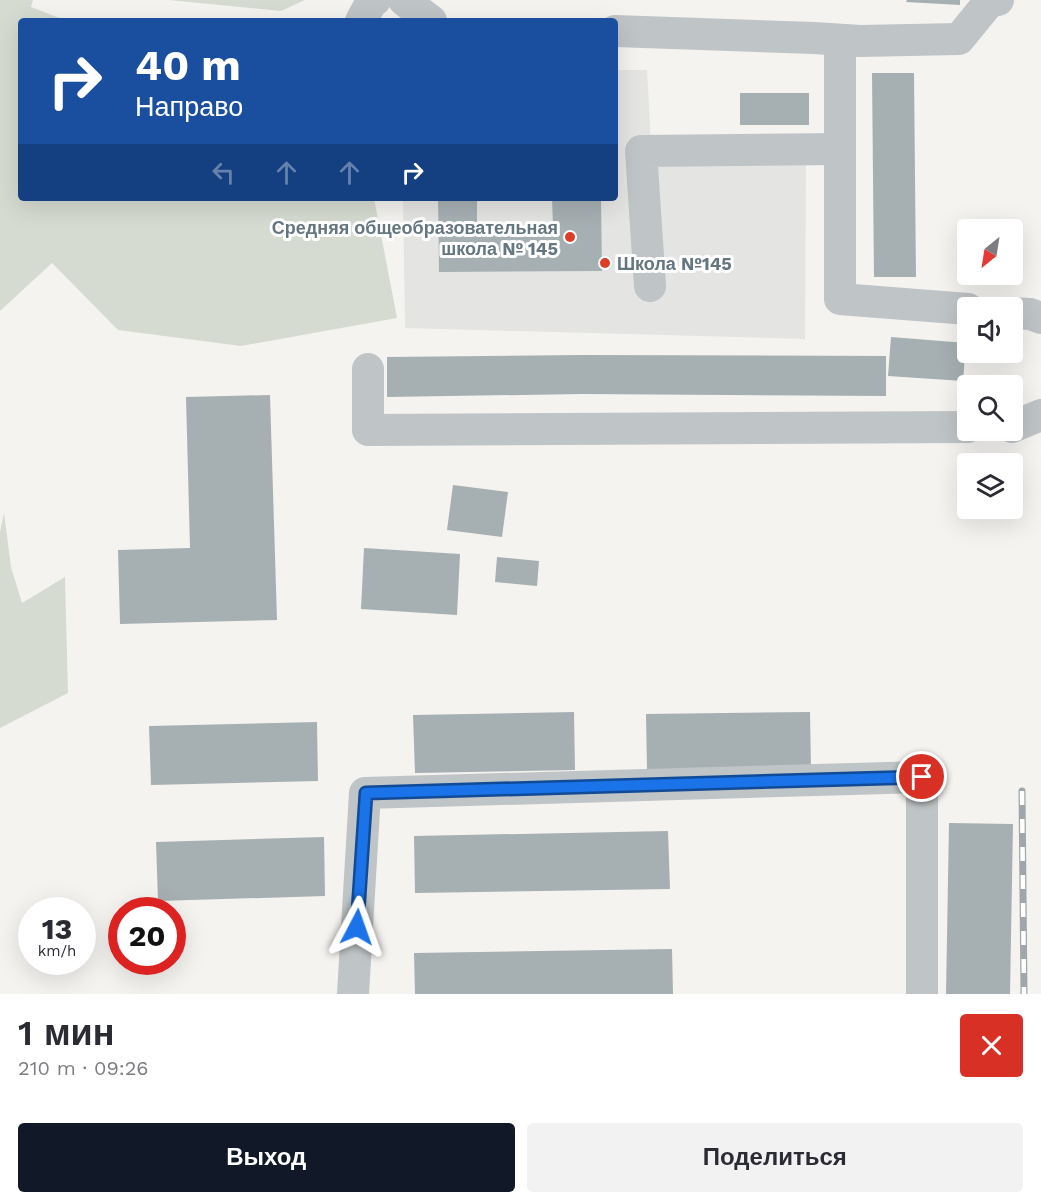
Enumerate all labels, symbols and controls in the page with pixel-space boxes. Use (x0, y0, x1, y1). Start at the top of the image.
text: 40 m (135, 41, 241, 90)
icon: right (36, 42, 114, 120)
text: Направо (135, 91, 243, 123)
icon: left (207, 156, 240, 189)
icon: ahead (270, 156, 303, 189)
icon: ahead (333, 156, 366, 189)
icon: right (396, 156, 429, 189)
place label: Средняя общеобразовательная школа № 145 (272, 217, 558, 259)
north arrow (957, 219, 1023, 285)
map controls (957, 219, 1023, 519)
marker: Средняя общеобразовательная школа № 145 (563, 230, 577, 244)
place label: Школа №145 (617, 253, 732, 274)
marker: Школа №145 (598, 256, 612, 270)
button: sound (957, 297, 1023, 363)
button: search (957, 375, 1023, 441)
button: layers (957, 453, 1023, 519)
pin (896, 751, 947, 802)
icon: arrive (905, 760, 938, 793)
position arrow (325, 895, 389, 959)
speed limit sign: 20 (108, 897, 186, 975)
text: 13 (42, 911, 72, 946)
text: km/h (38, 942, 76, 960)
text: 1 мин (18, 1012, 115, 1054)
button: close (960, 1014, 1023, 1077)
text: 210 m · 09:26 (18, 1056, 148, 1080)
button: Выход (18, 1123, 515, 1192)
button: Поделиться (527, 1123, 1023, 1192)

